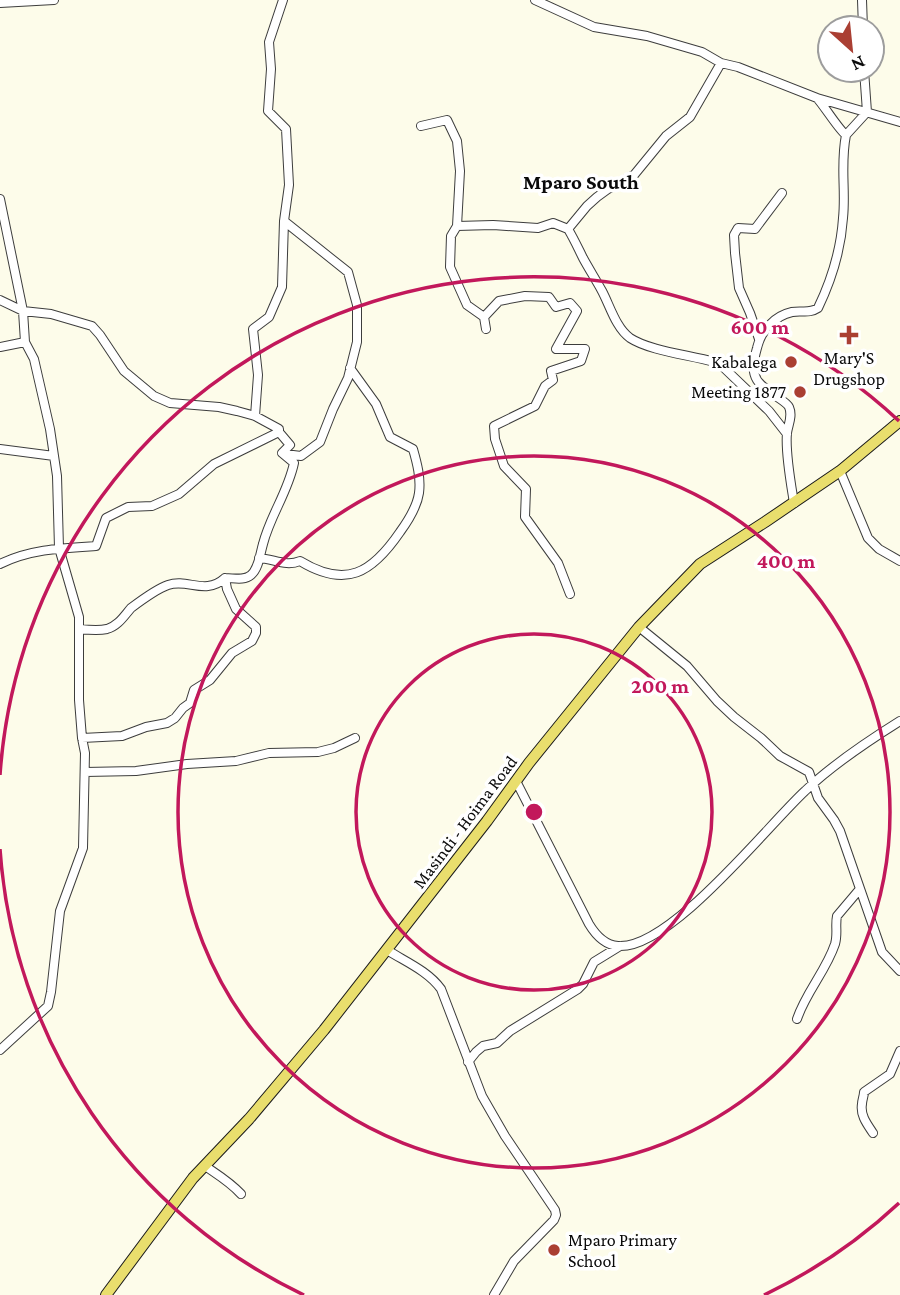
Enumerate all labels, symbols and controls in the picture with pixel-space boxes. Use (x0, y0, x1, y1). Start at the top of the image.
north arrow (816, 14, 886, 84)
text: N (848, 51, 869, 76)
district label: Mparo South (523, 170, 639, 194)
text: 600 m (731, 315, 790, 339)
marker: Mary'S Drugshop (839, 325, 859, 345)
place label: Mary'S Drugshop (813, 348, 885, 389)
place label: Kabalega (711, 352, 777, 372)
marker: Kabalega (783, 354, 799, 370)
place label: Meeting 1877 (691, 382, 786, 402)
marker: Meeting 1877 (792, 384, 808, 400)
text: 400 m (757, 549, 816, 573)
text: 200 m (631, 674, 689, 698)
street label: Masindi - Hoima Road (409, 752, 522, 892)
centre of rings (522, 800, 546, 824)
place label: Mparo Primary School (568, 1230, 677, 1271)
marker: Mparo Primary School (546, 1242, 562, 1258)

